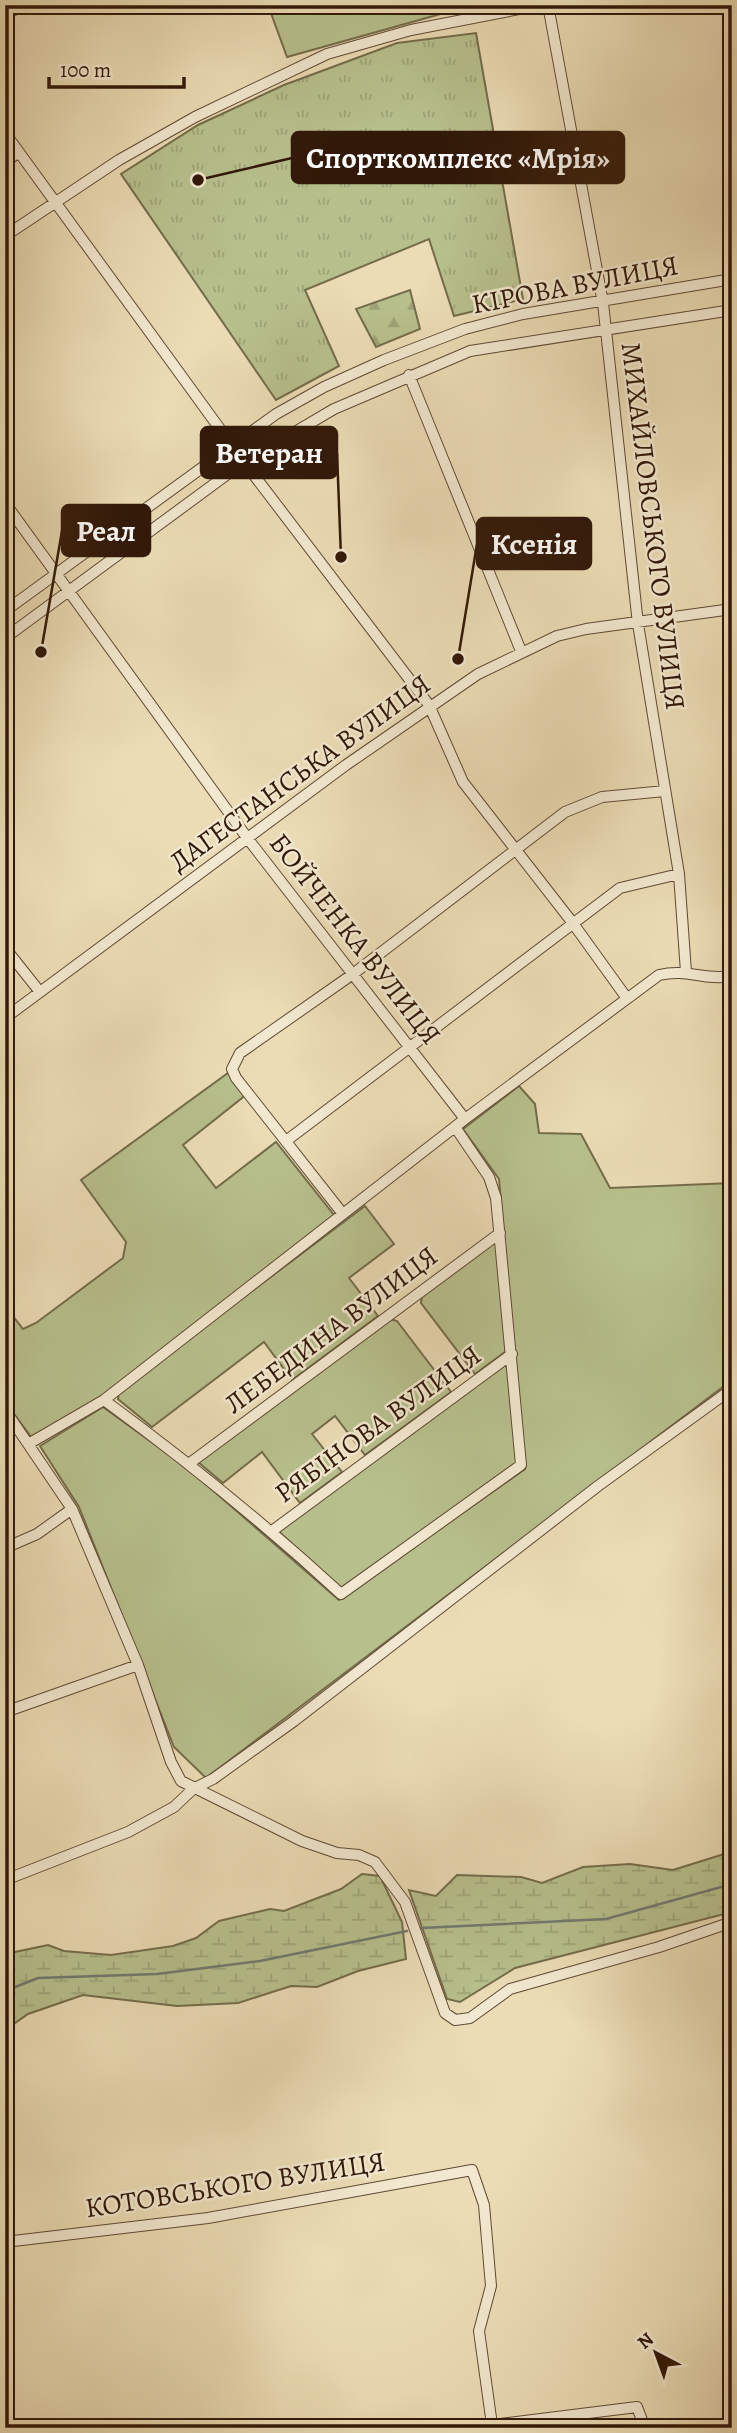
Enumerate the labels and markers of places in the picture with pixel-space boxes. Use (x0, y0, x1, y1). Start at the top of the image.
callout: Спорткомплекс «Мрія» (292, 132, 624, 183)
callout: Ветеран (201, 427, 337, 478)
callout: Реал (62, 505, 150, 556)
callout: Ксенія (477, 518, 591, 569)

